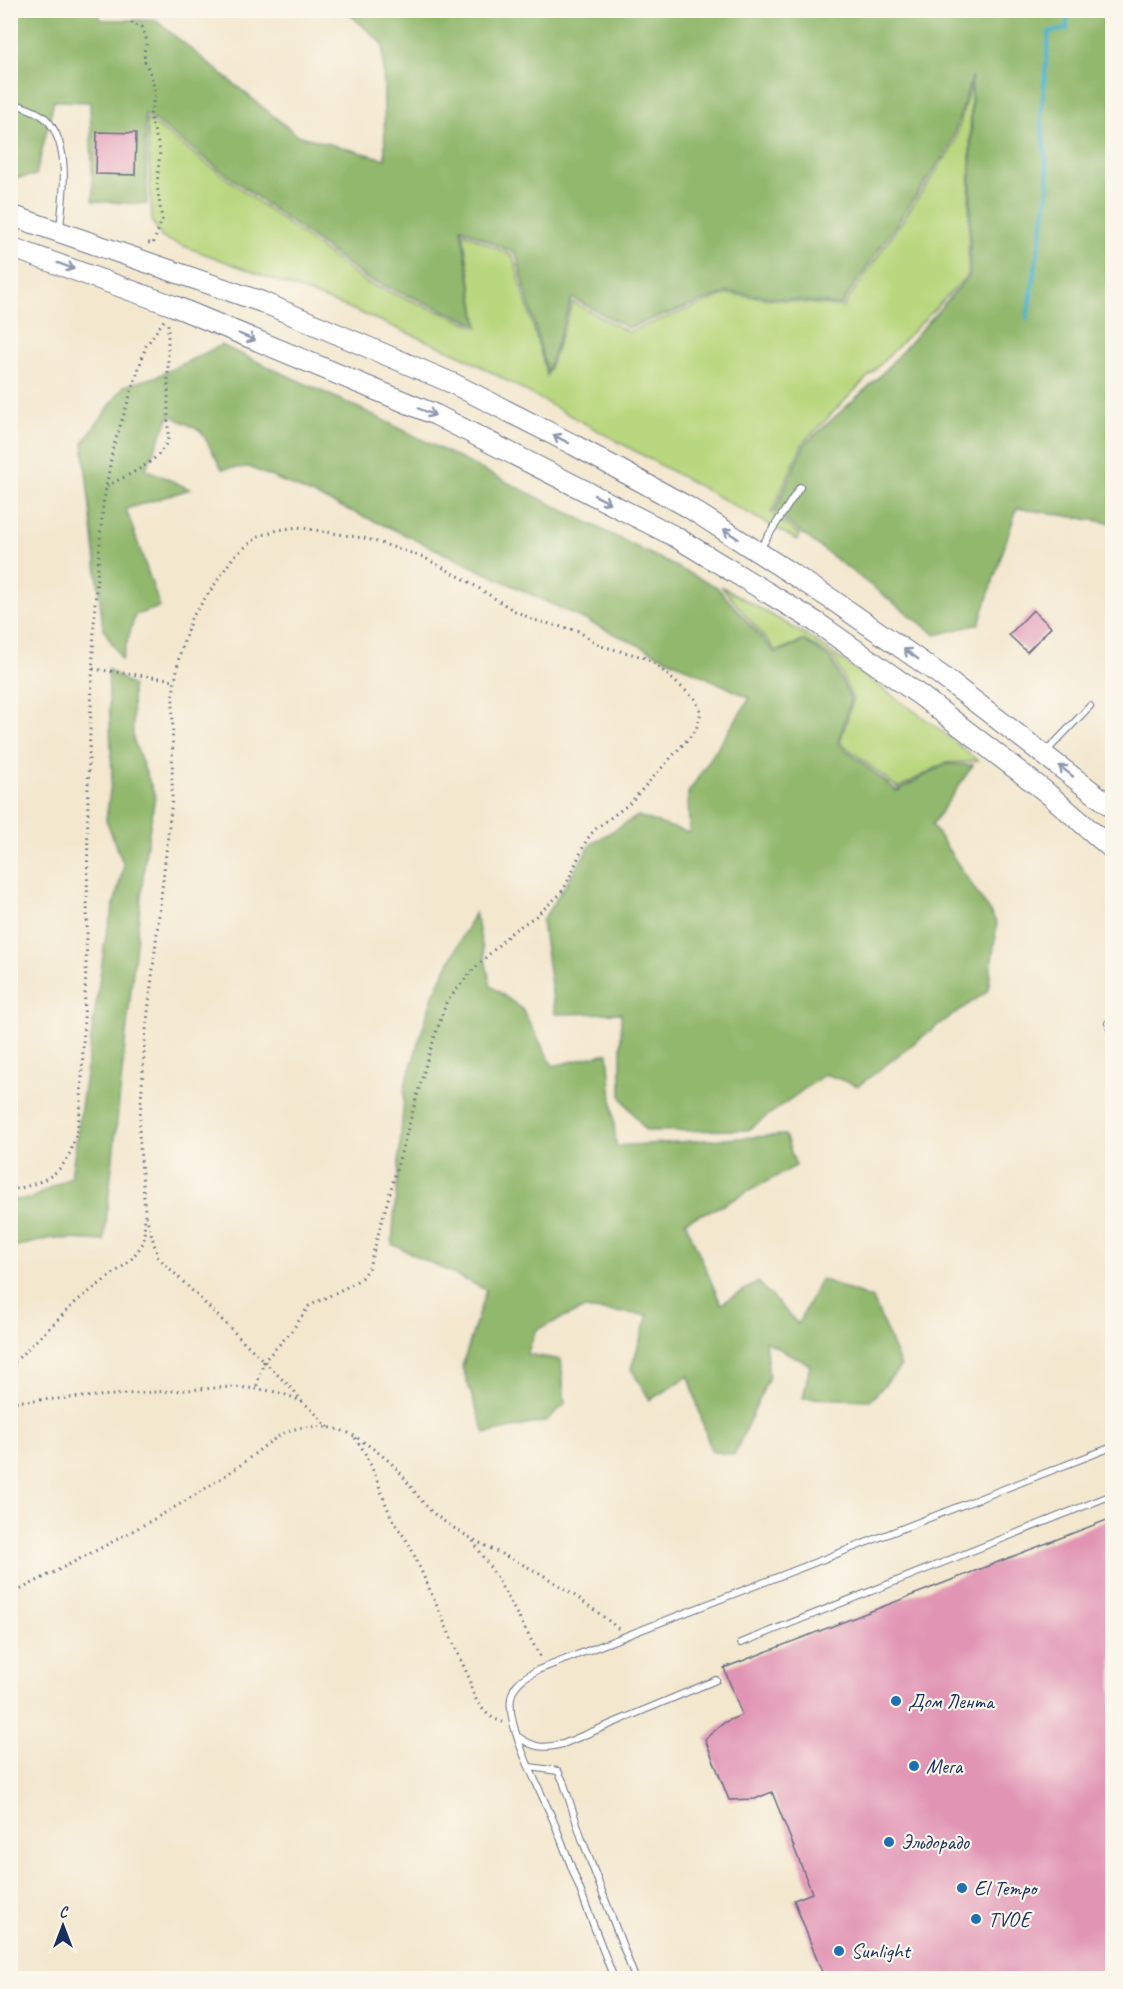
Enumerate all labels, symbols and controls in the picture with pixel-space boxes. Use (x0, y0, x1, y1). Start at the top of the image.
one-way arrow (56, 262, 75, 273)
one-way arrow (238, 332, 256, 343)
one-way arrow (418, 407, 436, 418)
one-way arrow (553, 433, 570, 445)
one-way arrow (593, 493, 611, 505)
one-way arrow (723, 528, 740, 540)
one-way arrow (903, 648, 919, 660)
one-way arrow (1059, 765, 1075, 778)
place label: Дом Лента (908, 1688, 996, 1714)
marker: Дом Лента (889, 1694, 903, 1708)
place label: Мега (926, 1753, 964, 1779)
marker: Мега (907, 1759, 921, 1773)
place label: Эльдорадо (901, 1829, 971, 1855)
marker: Эльдорадо (882, 1835, 896, 1849)
place label: El Tempo (974, 1875, 1039, 1901)
marker: El Tempo (955, 1881, 969, 1895)
north arrow (33, 1896, 93, 1956)
text: С (59, 1902, 69, 1922)
place label: TVOE (988, 1906, 1033, 1932)
marker: TVOE (969, 1912, 983, 1926)
place label: Sunlight (851, 1938, 912, 1964)
marker: Sunlight (832, 1944, 846, 1958)

